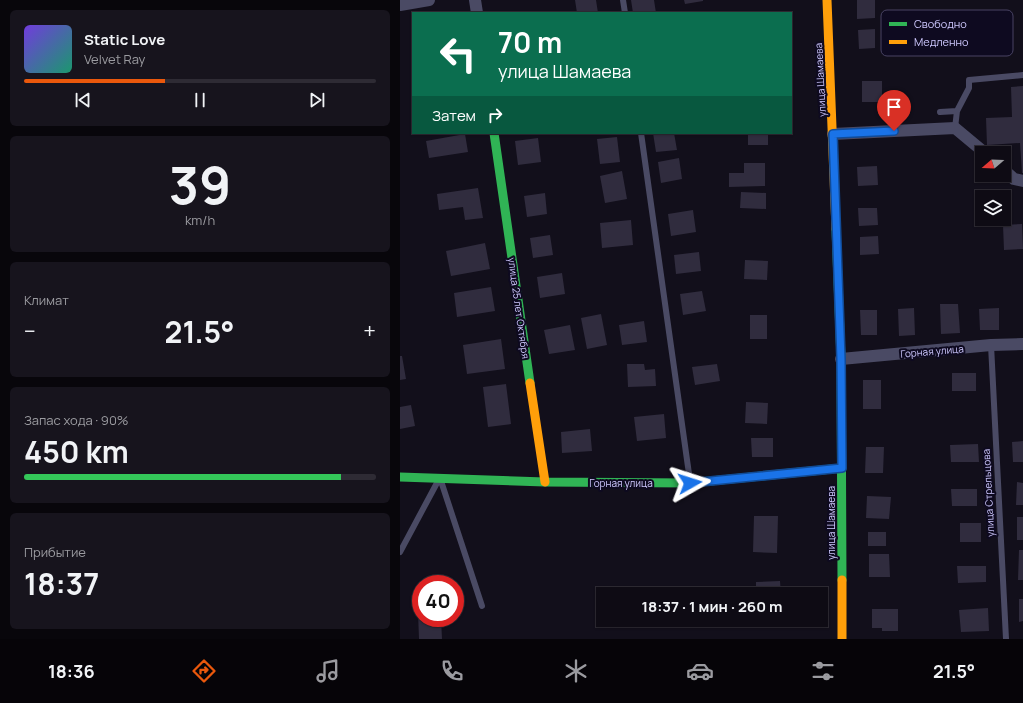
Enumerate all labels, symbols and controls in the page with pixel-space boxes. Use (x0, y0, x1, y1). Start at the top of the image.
legend (881, 10, 1013, 56)
text: Свободно (914, 16, 967, 31)
text: 70 m (498, 23, 562, 61)
icon: left (432, 28, 484, 80)
text: Static Love (84, 29, 165, 50)
text: Медленно (914, 34, 969, 49)
street label: улица Шамаева (811, 43, 829, 117)
text: Velvet Ray (84, 50, 145, 68)
text: улица Шамаева (498, 59, 631, 83)
icon: previous (72, 89, 94, 111)
icon: pause (189, 89, 211, 111)
icon: next (306, 89, 328, 111)
pin (877, 90, 911, 131)
icon: arrive (883, 96, 905, 118)
icon: right (484, 104, 506, 126)
text: Затем (432, 105, 476, 126)
north arrow (975, 146, 1011, 182)
map controls (975, 146, 1011, 226)
text: 39 (169, 149, 231, 220)
button: layers (975, 190, 1011, 226)
text: km/h (185, 211, 215, 229)
street label: улица 25 лет Октября (505, 256, 533, 360)
text: Климат (24, 291, 69, 309)
text: 21.5° (165, 311, 235, 352)
text: − (24, 316, 36, 346)
text: + (363, 316, 376, 346)
street label: Горная улица (900, 341, 964, 361)
text: Запас хода · 90% (24, 411, 129, 429)
text: 450 km (24, 431, 129, 472)
street label: улица Стрельцова (979, 449, 997, 537)
position arrow (669, 462, 711, 504)
street label: Горная улица (589, 476, 653, 490)
street label: улица Шамаева (824, 486, 838, 560)
text: Прибытие (24, 543, 86, 561)
text: 18:37 (24, 563, 99, 604)
speed limit sign: 40 (412, 575, 464, 627)
text: 18:37 · 1 мин · 260 m (641, 596, 783, 617)
icon: directions (190, 657, 218, 685)
icon: music (314, 657, 342, 685)
icon: phone (438, 657, 466, 685)
icon: climate (562, 657, 590, 685)
icon: car (686, 657, 714, 685)
icon: filters (809, 657, 837, 685)
text: 18:36 (48, 659, 95, 683)
text: 21.5° (933, 659, 975, 683)

